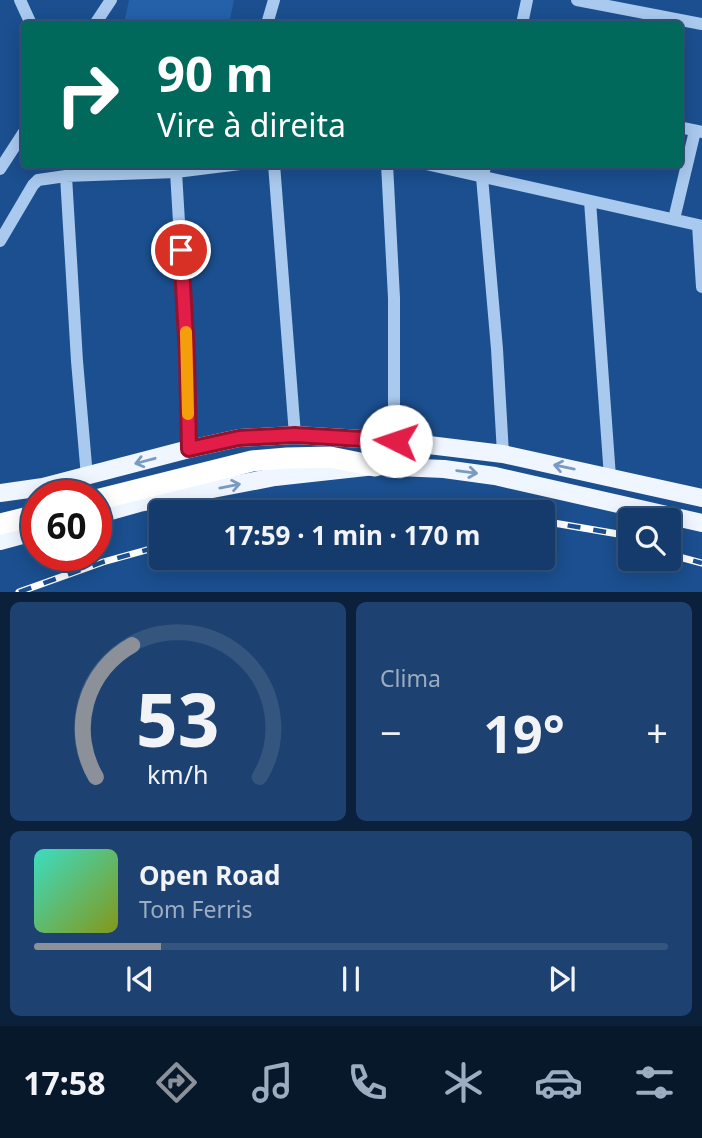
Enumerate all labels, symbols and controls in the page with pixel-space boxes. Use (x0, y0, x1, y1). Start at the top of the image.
text: 90 m (157, 40, 274, 106)
icon: right (42, 49, 133, 140)
text: Vire à direita (157, 103, 346, 146)
pin (151, 220, 211, 280)
icon: arrive (162, 231, 200, 269)
position arrow (359, 404, 433, 478)
one-way arrow (135, 455, 157, 468)
one-way arrow (553, 460, 576, 473)
one-way arrow (455, 466, 478, 479)
one-way arrow (218, 479, 241, 492)
speed limit sign: 60 (21, 480, 112, 571)
map controls (618, 508, 681, 571)
button: search (618, 508, 681, 571)
text: 17:59 · 1 min · 170 m (224, 517, 480, 553)
text: Clima (380, 662, 441, 694)
text: 53 (136, 670, 220, 769)
text: 19° (483, 697, 565, 768)
text: − (380, 706, 402, 758)
text: + (646, 706, 668, 758)
text: km/h (147, 757, 209, 791)
text: Open Road (139, 857, 281, 893)
text: Tom Ferris (139, 893, 252, 925)
icon: previous (121, 960, 159, 998)
icon: pause (332, 960, 370, 998)
icon: next (543, 960, 581, 998)
icon: directions (152, 1058, 201, 1107)
icon: music (248, 1058, 297, 1107)
icon: phone (343, 1058, 392, 1107)
icon: climate (439, 1058, 488, 1107)
icon: car (534, 1058, 583, 1107)
icon: filters (630, 1058, 679, 1107)
text: 17:58 (23, 1061, 105, 1104)

